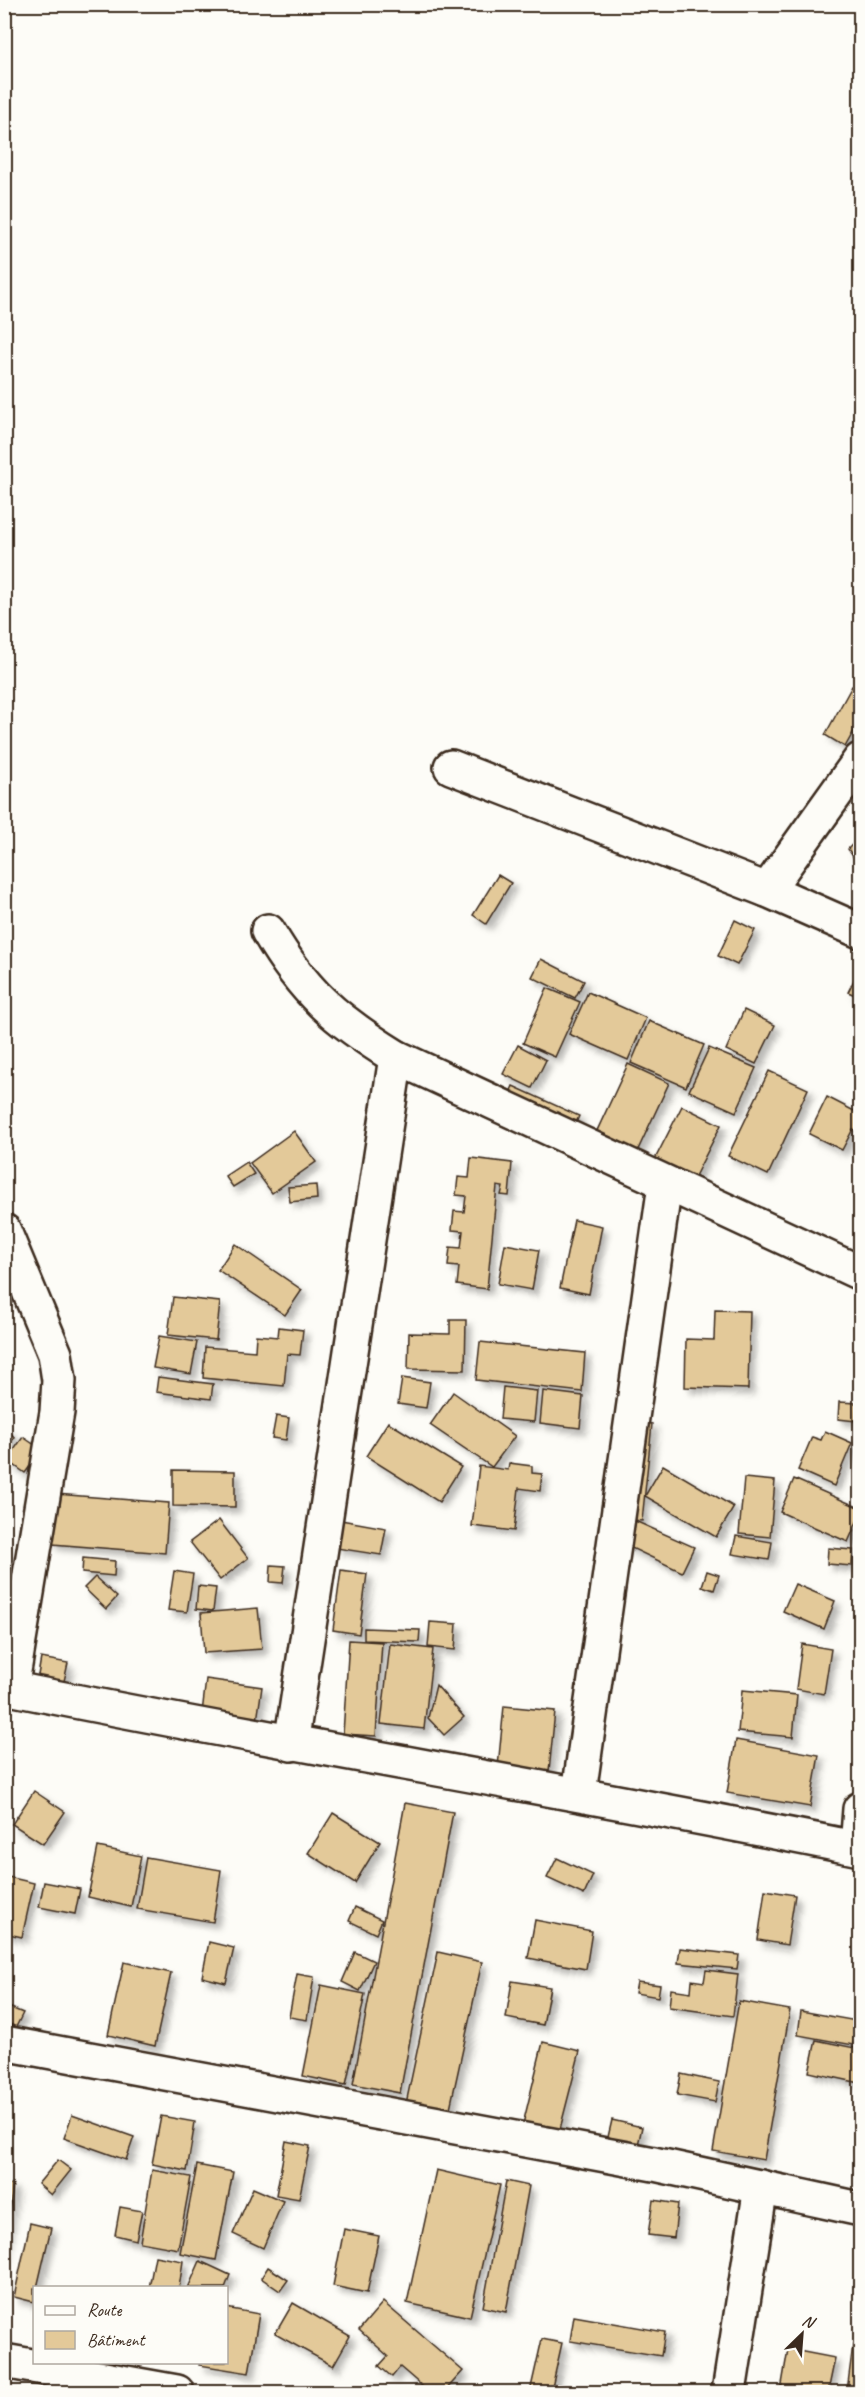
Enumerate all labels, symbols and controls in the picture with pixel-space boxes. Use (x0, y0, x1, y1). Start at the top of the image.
legend (33, 2286, 228, 2364)
text: Route (87, 2299, 122, 2321)
north arrow (772, 2304, 832, 2364)
text: N (799, 2310, 819, 2334)
text: Bâtiment (87, 2329, 147, 2351)

